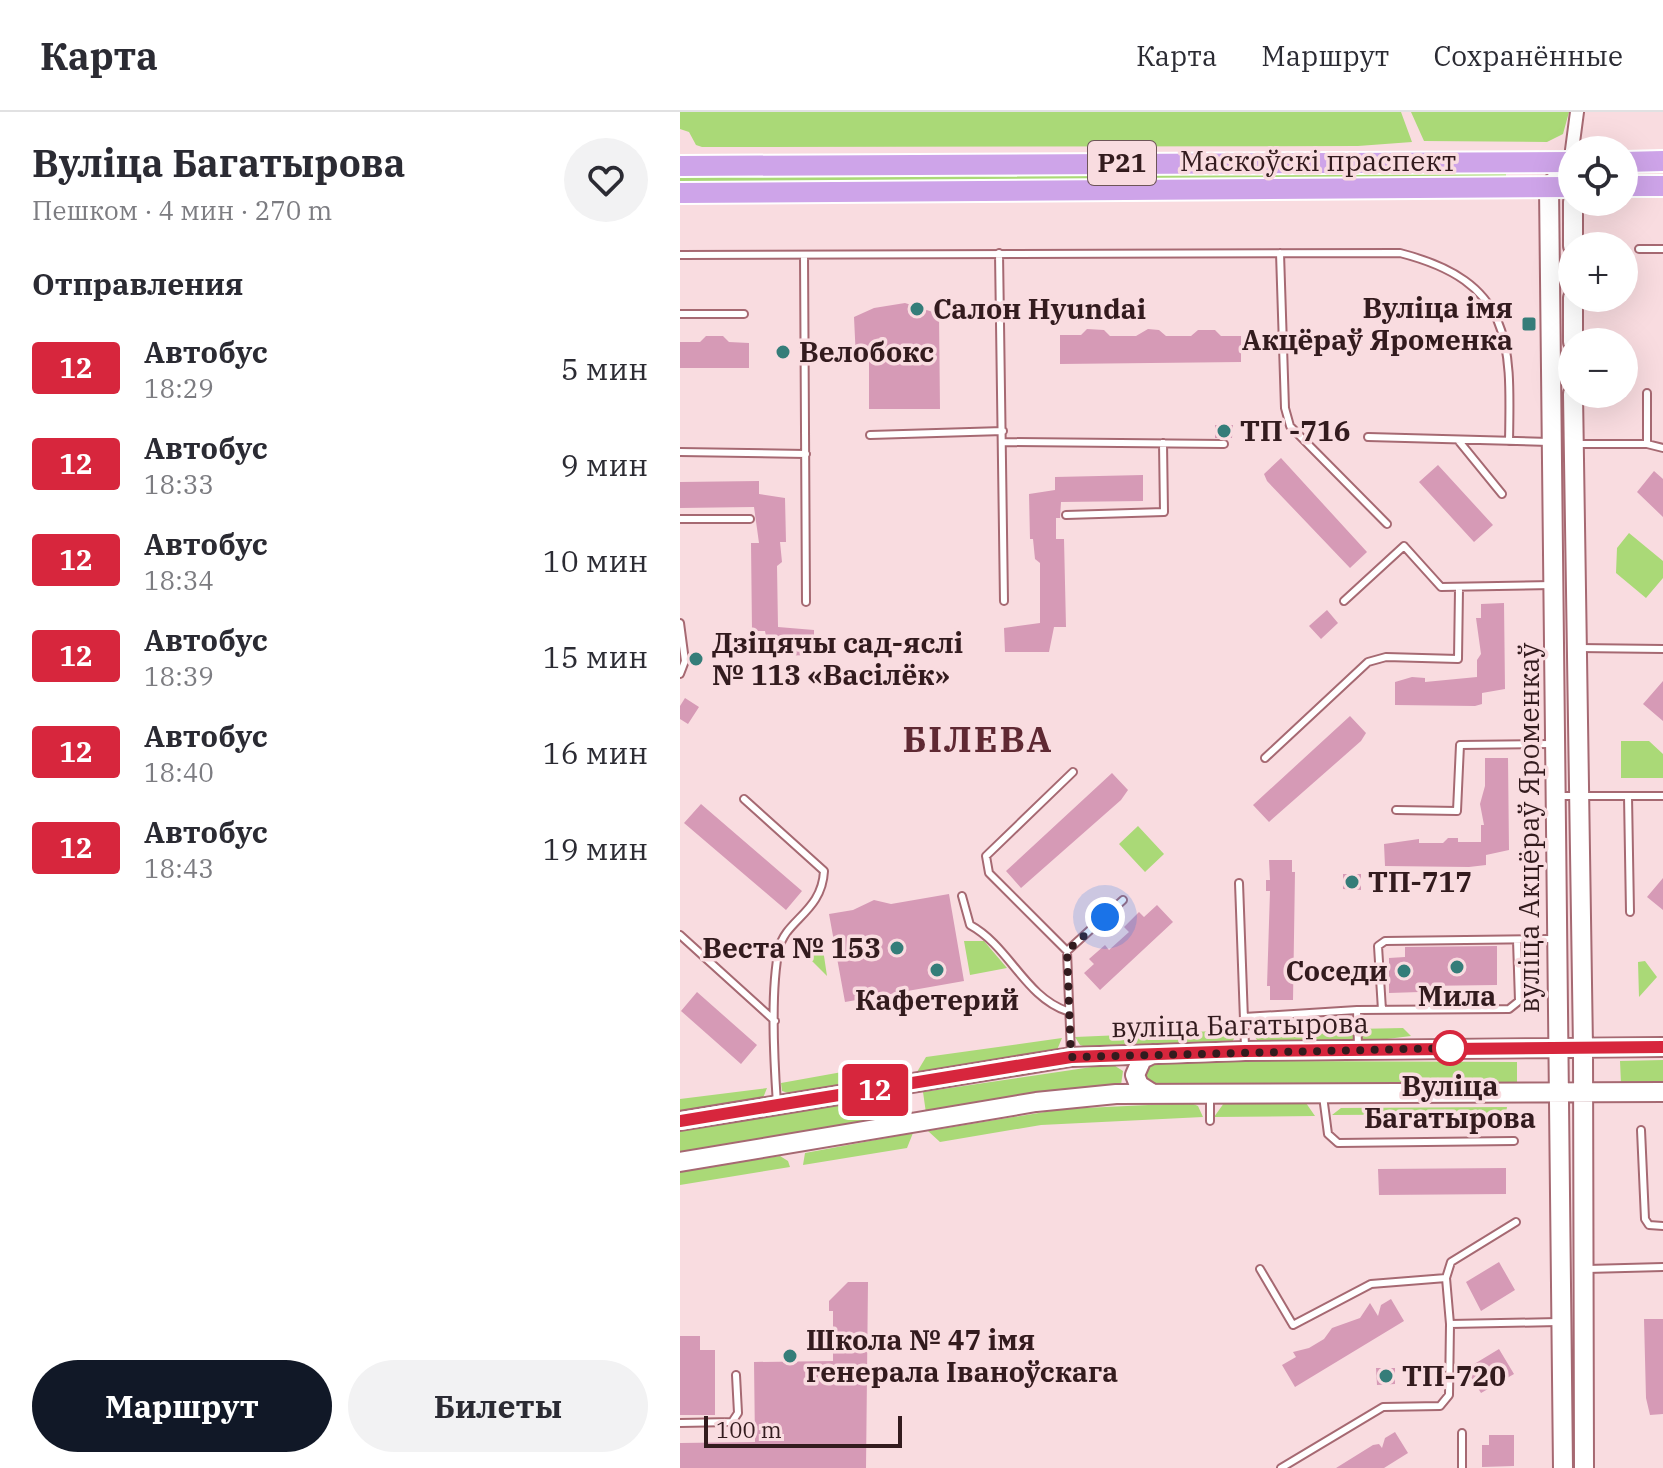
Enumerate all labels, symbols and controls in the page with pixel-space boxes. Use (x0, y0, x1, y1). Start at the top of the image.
text: Карта (40, 31, 158, 80)
text: Карта (1136, 37, 1217, 74)
text: Маршрут (1261, 37, 1389, 74)
text: Сохранённые (1433, 37, 1623, 74)
map controls (1558, 136, 1638, 408)
button: locate (1558, 136, 1638, 216)
text: Вуліца Багатырова (32, 138, 406, 187)
button: heart (564, 138, 648, 222)
road number: Р21 (1088, 141, 1156, 185)
street label: Маскоўскі праспект (1180, 142, 1456, 179)
text: Пешком · 4 мин · 270 m (32, 193, 332, 227)
button: + (1558, 232, 1638, 312)
text: Отправления (32, 264, 243, 303)
place label: Вуліца імя Акцёраў Яроменка (1242, 289, 1513, 358)
place label: Салон Hyundai (933, 290, 1146, 327)
marker: Салон Hyundai (908, 300, 926, 318)
marker: Вуліца імя Акцёраў Яроменка (1520, 315, 1538, 333)
button: − (1558, 328, 1638, 408)
text: Автобус (144, 332, 268, 371)
place label: Велобокс (799, 333, 934, 370)
marker: Велобокс (774, 343, 792, 361)
text: 12 (59, 349, 93, 386)
text: 5 мин (561, 349, 648, 388)
text: 18:29 (144, 371, 214, 405)
place label: ТП -716 (1240, 412, 1351, 449)
marker: ТП -716 (1215, 422, 1233, 440)
text: Автобус (144, 428, 268, 467)
text: 12 (59, 445, 93, 482)
text: 9 мин (561, 445, 648, 484)
text: 18:33 (144, 467, 214, 501)
text: Автобус (144, 524, 268, 563)
text: 12 (59, 541, 93, 578)
text: 10 мин (543, 541, 648, 580)
text: 18:34 (144, 563, 214, 597)
text: Автобус (144, 620, 268, 659)
place label: Дзіцячы сад-яслі № 113 «Васілёк» (712, 624, 963, 693)
text: 12 (59, 637, 93, 674)
text: 15 мин (543, 637, 648, 676)
street label: вуліца Акцёраў Яроменкаў (1510, 643, 1547, 1013)
marker: Дзіцячы сад-яслі № 113 «Васілёк» (687, 650, 705, 668)
text: 18:39 (144, 659, 214, 693)
district label: БІЛЕВА (903, 715, 1053, 762)
text: Автобус (144, 716, 268, 755)
text: 12 (59, 733, 93, 770)
text: 16 мин (543, 733, 648, 772)
text: 18:40 (144, 755, 214, 789)
text: Автобус (144, 812, 268, 851)
text: 12 (59, 829, 93, 866)
text: 19 мин (543, 829, 648, 868)
text: 18:43 (144, 851, 214, 885)
place label: ТП-717 (1368, 863, 1472, 900)
marker: ТП-717 (1343, 873, 1361, 891)
your location (1085, 897, 1125, 937)
place label: Веста № 153 (702, 929, 881, 966)
marker: Веста № 153 (888, 939, 906, 957)
place label: Соседи (1285, 952, 1388, 989)
marker: Мила (1448, 958, 1466, 976)
marker: Кафетерий (928, 961, 946, 979)
marker: Соседи (1395, 962, 1413, 980)
place label: Мила (1418, 977, 1496, 1014)
place label: Кафетерий (855, 981, 1019, 1018)
street label: вуліца Багатырова (1111, 1004, 1369, 1045)
marker: Вуліца Багатырова (1433, 1031, 1467, 1065)
line badge: 12 (839, 1064, 911, 1116)
place label: Вуліца Багатырова (1364, 1067, 1536, 1136)
text: 12 (858, 1071, 892, 1108)
place label: Школа № 47 імя генерала Іваноўскага (806, 1321, 1118, 1390)
marker: Школа № 47 імя генерала Іваноўскага (781, 1347, 799, 1365)
place label: ТП-720 (1402, 1357, 1506, 1394)
button: Маршрут (32, 1360, 332, 1452)
button: Билеты (348, 1360, 648, 1452)
marker: ТП-720 (1377, 1367, 1395, 1385)
scale bar (704, 1412, 902, 1448)
text: 100 m (716, 1415, 782, 1444)

